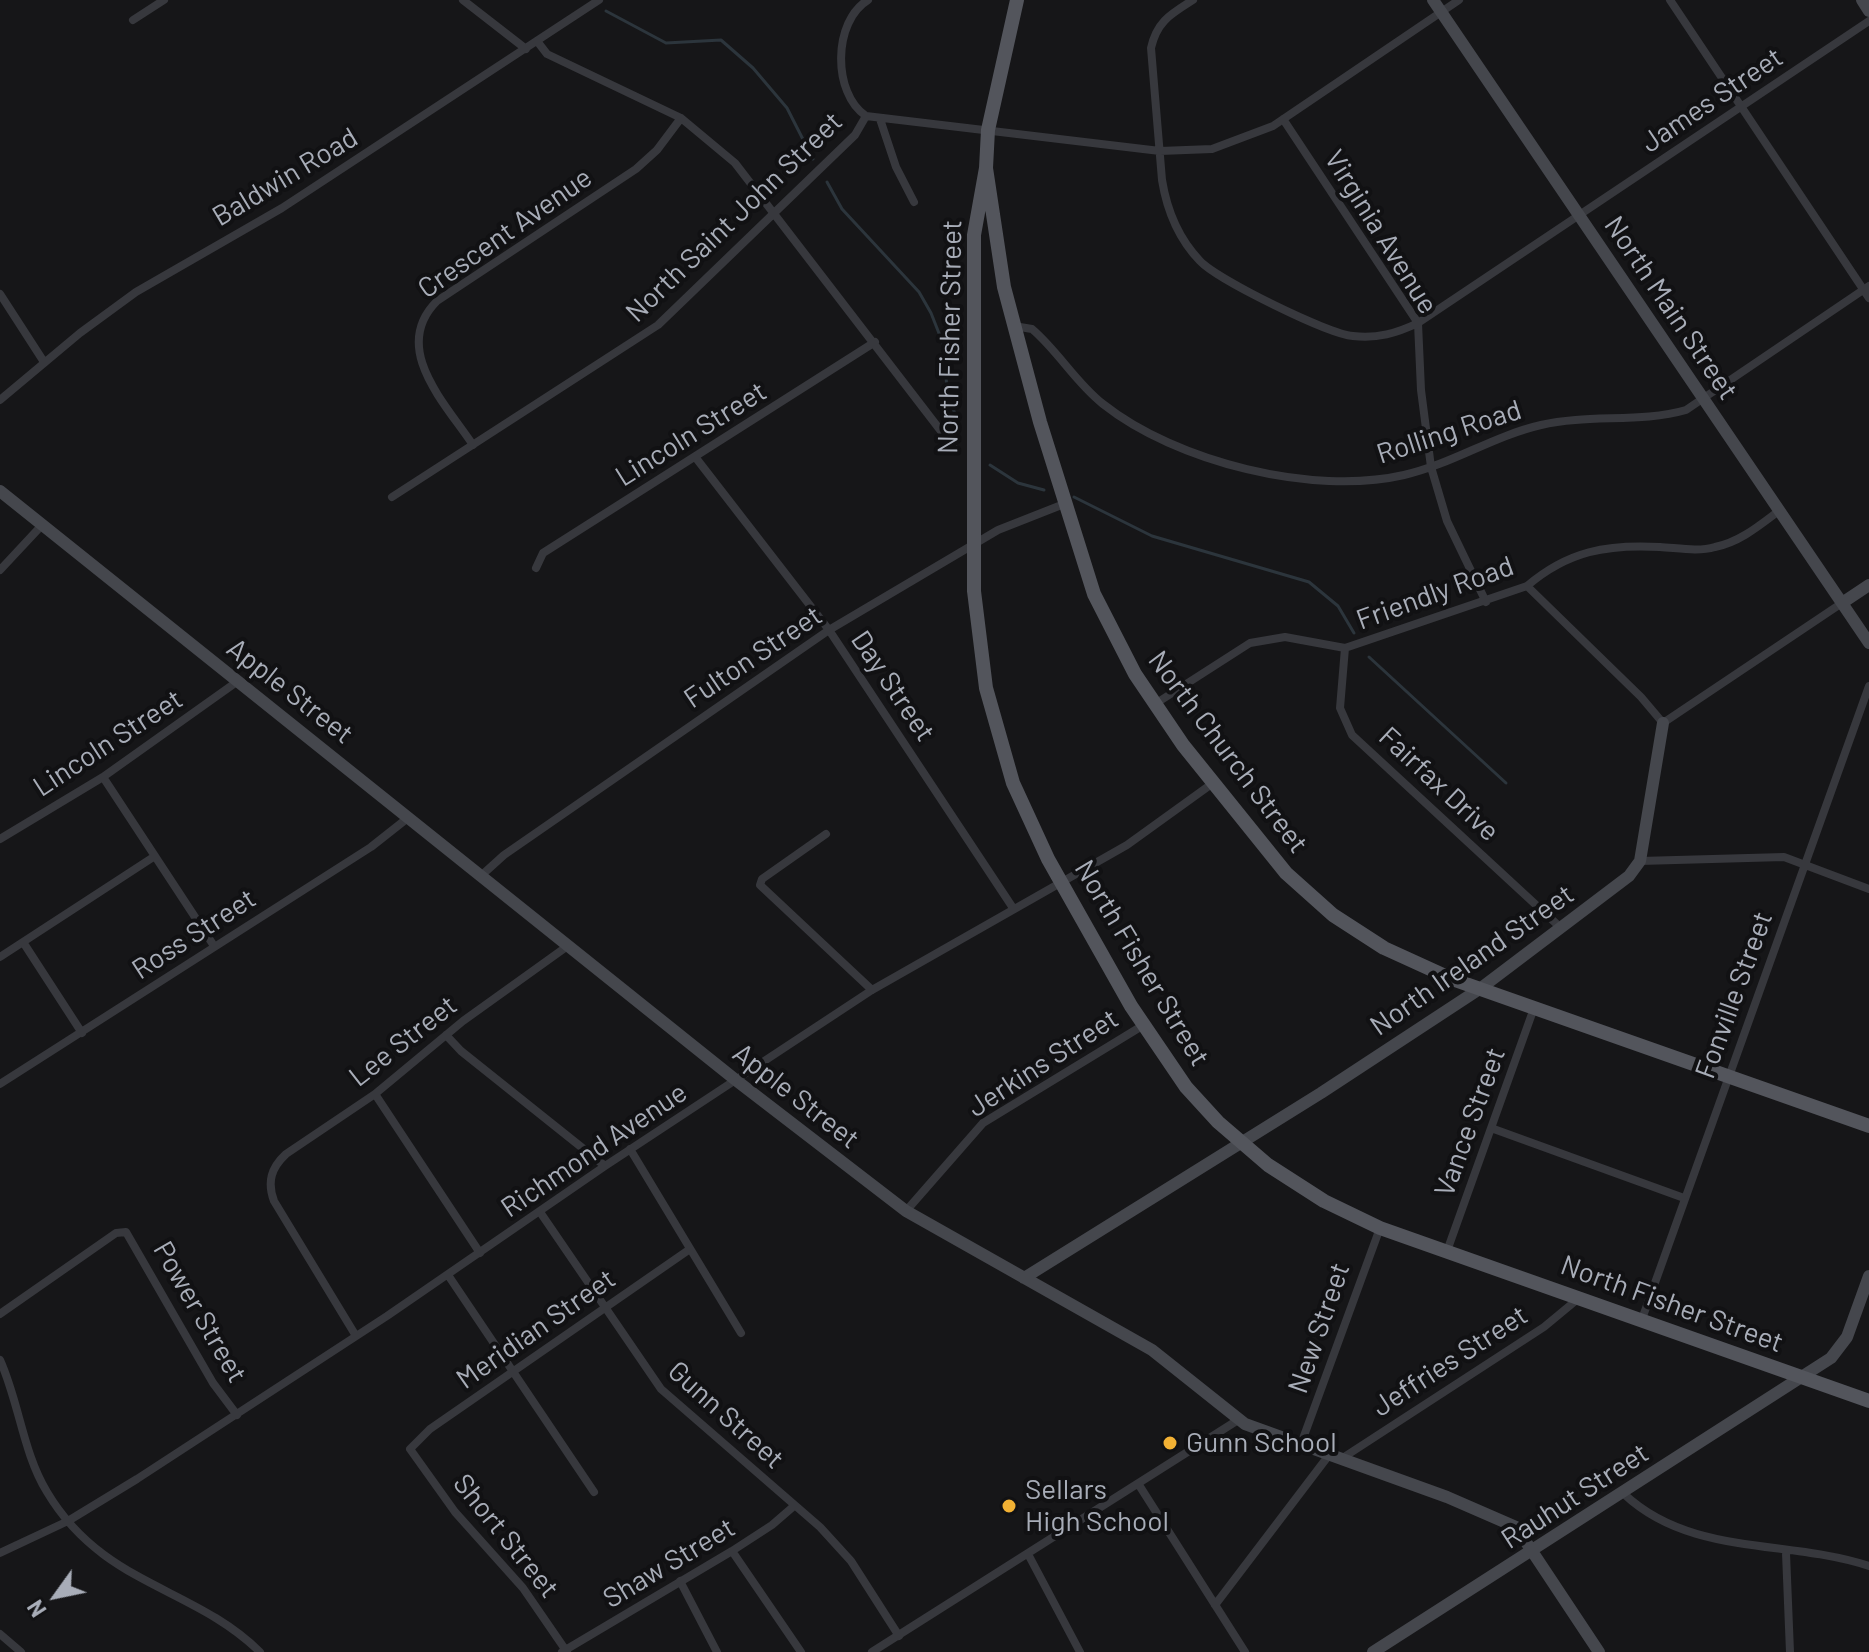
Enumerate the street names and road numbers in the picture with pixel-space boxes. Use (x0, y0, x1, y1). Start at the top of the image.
street label: James Street (1635, 40, 1789, 160)
street label: North Saint John Street (619, 105, 849, 329)
street label: Baldwin Road (206, 121, 364, 233)
street label: Virginia Avenue (1317, 144, 1445, 320)
street label: Crescent Avenue (412, 161, 598, 305)
street label: North Main Street (1597, 210, 1745, 406)
street label: North Fisher Street (931, 220, 969, 454)
street label: Lincoln Street (609, 374, 773, 494)
street label: Rolling Road (1373, 393, 1525, 471)
street label: Friendly Road (1352, 549, 1518, 637)
street label: Fulton Street (678, 599, 828, 715)
street label: Day Street (844, 624, 942, 748)
street label: Apple Street (220, 631, 360, 751)
street label: North Church Street (1141, 644, 1315, 860)
street label: Lincoln Street (27, 682, 189, 804)
street label: Fairfax Drive (1372, 720, 1506, 848)
street label: North Fisher Street (1067, 854, 1217, 1072)
street label: North Ireland Street (1364, 877, 1580, 1043)
street label: Ross Street (126, 882, 262, 986)
street label: Fonville Street (1688, 907, 1780, 1083)
street label: Lee Street (342, 988, 464, 1094)
street label: Jerkins Street (961, 1002, 1125, 1124)
street label: Apple Street (726, 1036, 866, 1156)
street label: Vance Street (1428, 1043, 1512, 1201)
street label: Richmond Avenue (495, 1075, 693, 1225)
street label: Power Street (146, 1235, 254, 1389)
street label: North Fisher Street (1556, 1248, 1788, 1360)
street label: New Street (1281, 1258, 1357, 1398)
street label: Meridian Street (450, 1262, 622, 1396)
street label: Jeffries Street (1366, 1298, 1534, 1424)
street label: Gunn Street (661, 1354, 791, 1476)
street label: Rauhut Street (1495, 1436, 1655, 1556)
street label: Short Street (446, 1467, 566, 1605)
street label: Shaw Street (597, 1511, 741, 1615)

